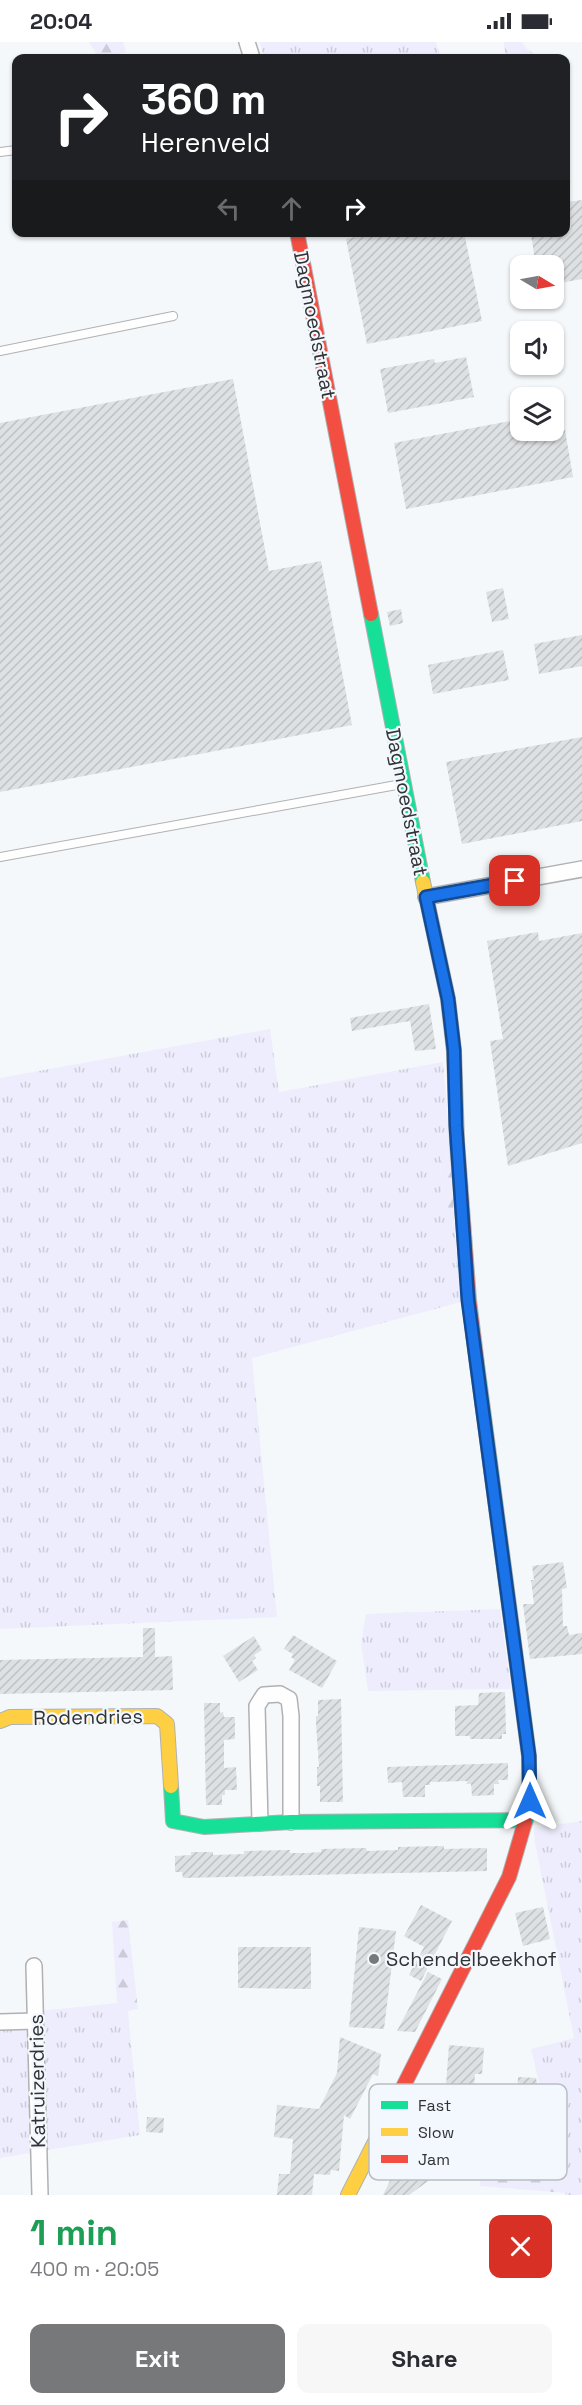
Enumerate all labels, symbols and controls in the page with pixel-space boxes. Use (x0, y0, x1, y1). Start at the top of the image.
text: 20:04 (30, 7, 92, 35)
text: 360 m (141, 73, 266, 126)
icon: right (42, 78, 120, 156)
text: Herenveld (141, 125, 271, 160)
icon: left (212, 192, 245, 225)
icon: ahead (275, 192, 308, 225)
icon: right (338, 192, 371, 225)
street label: Dagmoedstraat (288, 249, 342, 401)
north arrow (510, 255, 564, 309)
map controls (510, 255, 564, 441)
button: sound (510, 321, 564, 375)
button: layers (510, 387, 564, 441)
street label: Dagmoedstraat (380, 726, 434, 878)
pin (489, 855, 540, 906)
icon: arrive (498, 864, 531, 897)
street label: Rodendries (33, 1703, 143, 1731)
position arrow (498, 1769, 562, 1833)
place label: Schendelbeekhof (386, 1946, 557, 1972)
marker: Schendelbeekhof (367, 1952, 381, 1966)
street label: Katruizerdries (23, 2014, 51, 2148)
legend (369, 2084, 567, 2180)
text: Fast (418, 2095, 451, 2116)
text: Slow (418, 2122, 454, 2143)
text: Jam (418, 2149, 450, 2170)
text: 1 min (30, 2210, 118, 2256)
button: close (489, 2215, 552, 2278)
text: 400 m · 20:05 (30, 2256, 159, 2282)
button: Exit (30, 2324, 285, 2393)
button: Share (297, 2324, 552, 2393)

